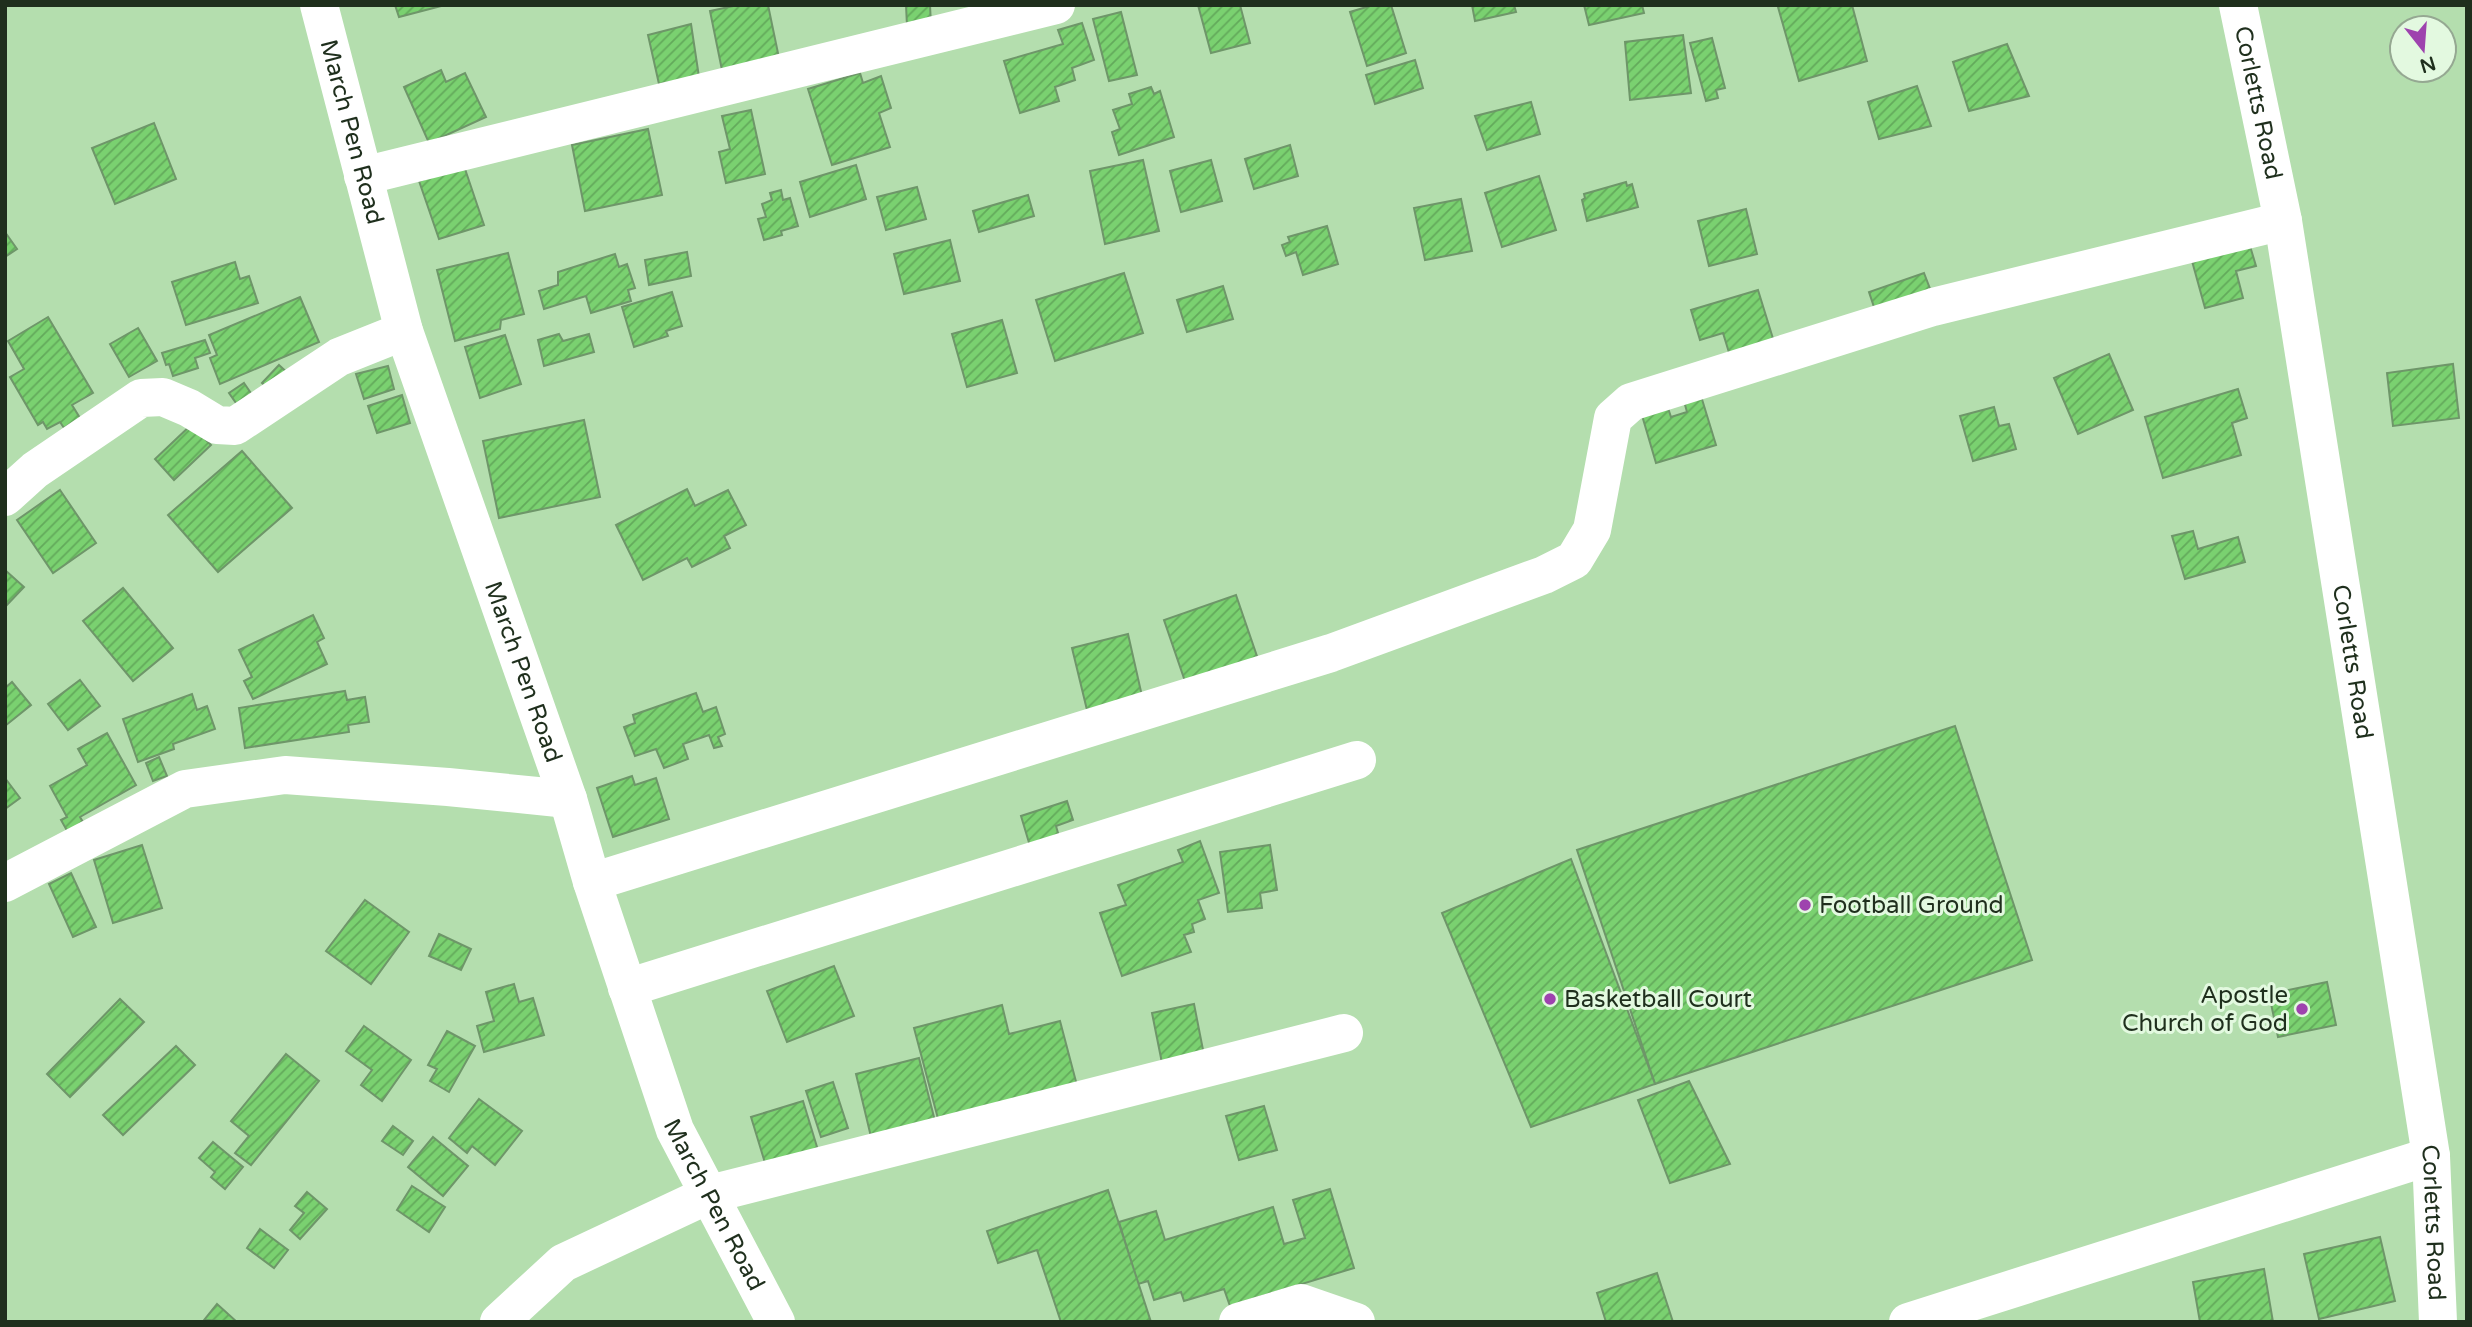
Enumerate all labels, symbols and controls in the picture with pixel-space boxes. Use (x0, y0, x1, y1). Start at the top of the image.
north arrow (2388, 14, 2458, 84)
street label: Corletts Road (2228, 24, 2289, 182)
street label: March Pen Road (314, 36, 390, 227)
text: N (2417, 52, 2438, 77)
street label: March Pen Road (478, 577, 568, 766)
street label: Corletts Road (2326, 582, 2379, 741)
place label: Football Ground (1819, 891, 2004, 920)
marker: Football Ground (1797, 897, 1813, 913)
place label: Apostle Church of God (2122, 981, 2288, 1038)
place label: Basketball Court (1564, 985, 1752, 1014)
marker: Basketball Court (1542, 991, 1558, 1007)
marker: Apostle Church of God (2294, 1001, 2310, 1017)
street label: March Pen Road (657, 1114, 771, 1295)
street label: Corletts Road (2415, 1143, 2452, 1301)

